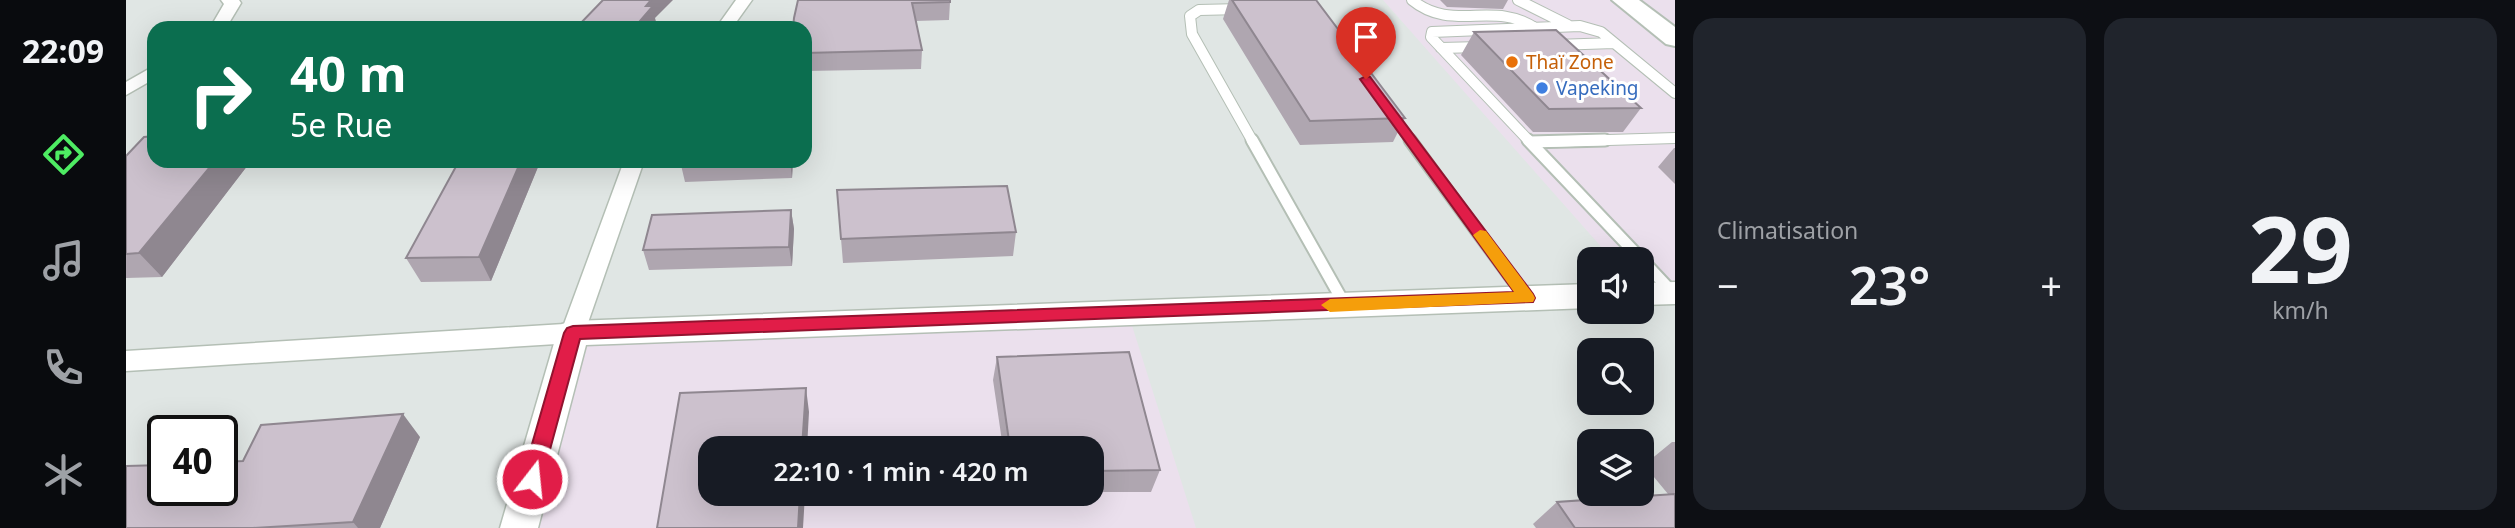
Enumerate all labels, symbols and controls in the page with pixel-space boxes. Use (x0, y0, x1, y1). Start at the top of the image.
pin (1336, 7, 1396, 79)
icon: arrive (1347, 18, 1385, 56)
text: 22:09 (22, 29, 104, 72)
text: 40 m (290, 40, 407, 106)
icon: right (175, 49, 266, 140)
place label: Thaï Zone (1526, 49, 1614, 75)
marker: Thaï Zone (1504, 54, 1520, 70)
place label: Vapeking (1556, 75, 1639, 101)
marker: Vapeking (1534, 80, 1550, 96)
text: 5e Rue (290, 103, 392, 146)
icon: directions (39, 130, 88, 179)
text: 29 (2248, 186, 2353, 310)
text: Climatisation (1717, 214, 1858, 246)
icon: music (39, 236, 88, 285)
map controls (1577, 247, 1654, 506)
button: sound (1577, 247, 1654, 324)
text: 23° (1849, 249, 1930, 320)
text: − (1717, 259, 1739, 311)
text: + (2040, 259, 2062, 311)
text: km/h (2272, 294, 2329, 326)
button: search (1577, 338, 1654, 415)
icon: phone (39, 343, 88, 392)
speed limit sign: 40 (147, 415, 238, 506)
button: layers (1577, 429, 1654, 506)
position arrow (495, 442, 569, 516)
icon: climate (39, 450, 88, 499)
text: 22:10 · 1 min · 420 m (774, 453, 1028, 489)

